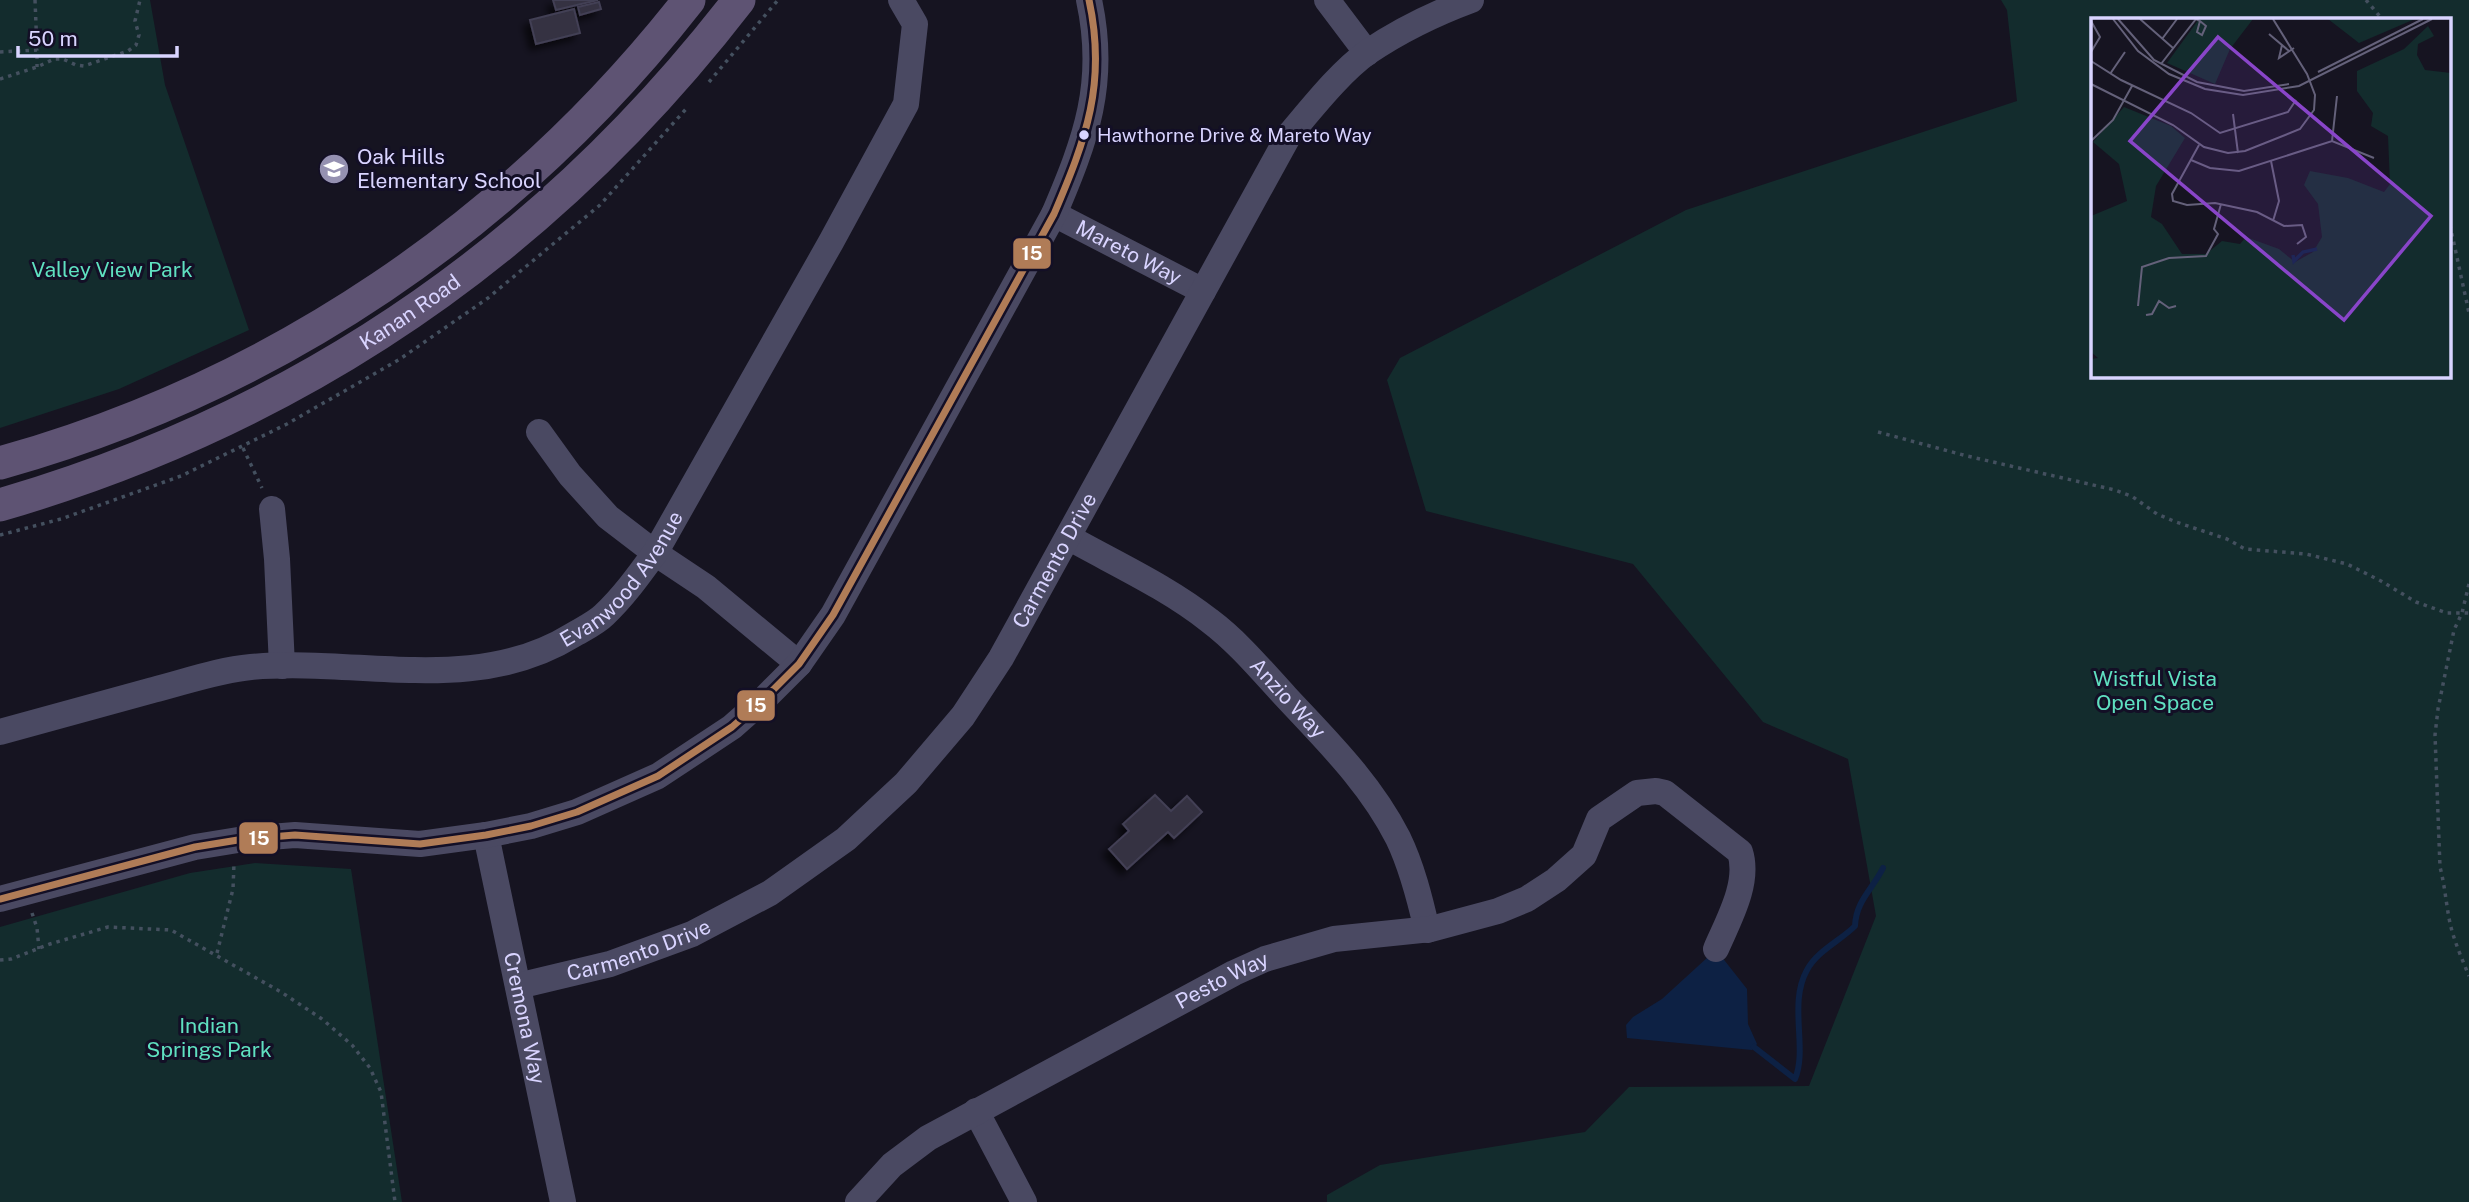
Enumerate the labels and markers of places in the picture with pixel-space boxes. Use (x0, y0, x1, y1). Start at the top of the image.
place label: Hawthorne Drive & Mareto Way (1097, 124, 1372, 146)
marker: Hawthorne Drive & Mareto Way (1077, 128, 1091, 142)
place label: Oak Hills Elementary School (357, 144, 541, 193)
school or university icon: Oak Hills Elementary School (317, 152, 351, 186)

